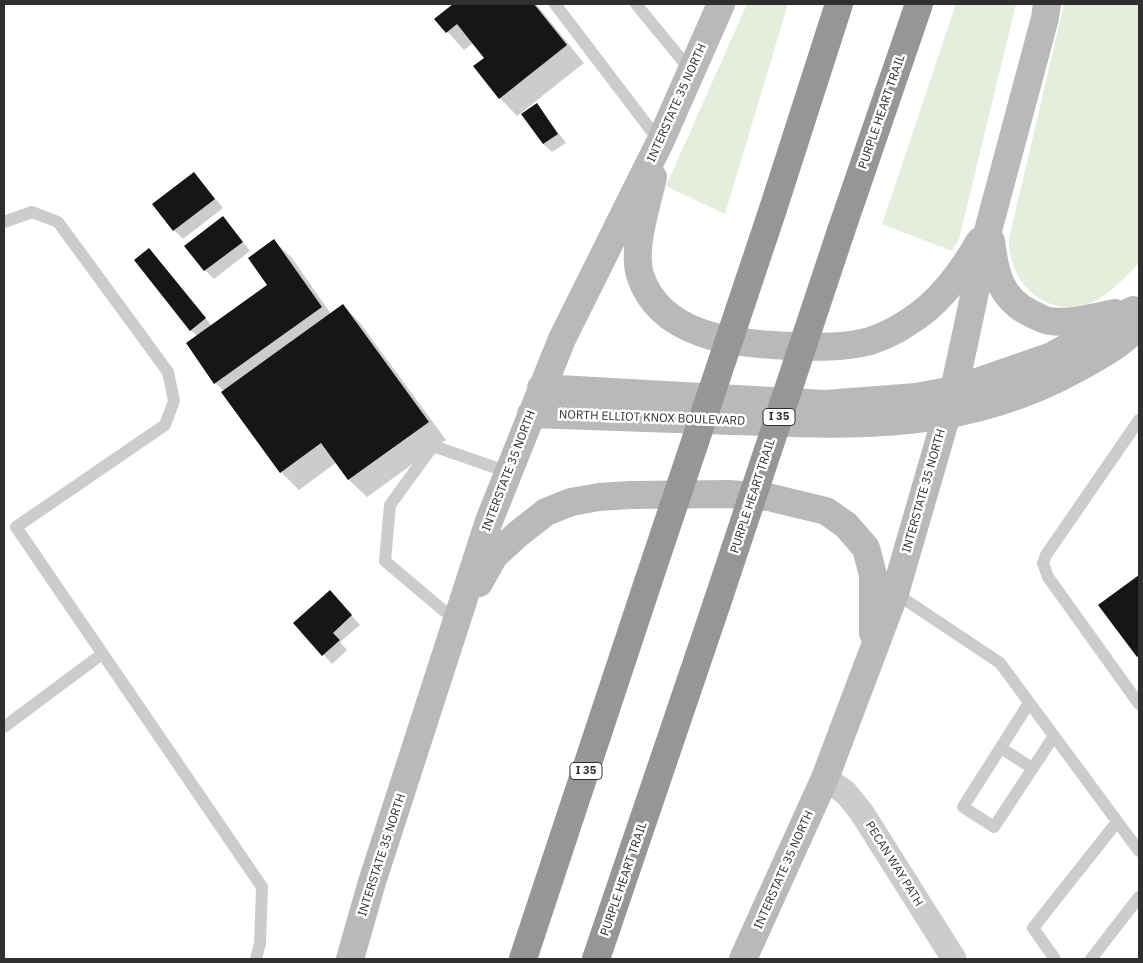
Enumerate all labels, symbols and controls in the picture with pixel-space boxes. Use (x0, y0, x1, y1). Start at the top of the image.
street label: INTERSTATE 35 NORTH (644, 41, 710, 165)
street label: PURPLE HEART TRAIL (856, 53, 908, 171)
street label: NORTH ELLIOT KNOX BOULEVARD (559, 408, 745, 428)
road number: I 35 (763, 408, 795, 426)
street label: INTERSTATE 35 NORTH (479, 409, 539, 533)
street label: INTERSTATE 35 NORTH (899, 427, 949, 555)
street label: PURPLE HEART TRAIL (728, 437, 778, 555)
road number: I 35 (570, 762, 602, 779)
street label: INTERSTATE 35 NORTH (355, 792, 409, 918)
street label: INTERSTATE 35 NORTH (751, 808, 817, 932)
street label: PECAN WAY PATH (862, 819, 926, 909)
street label: PURPLE HEART TRAIL (598, 820, 650, 938)

